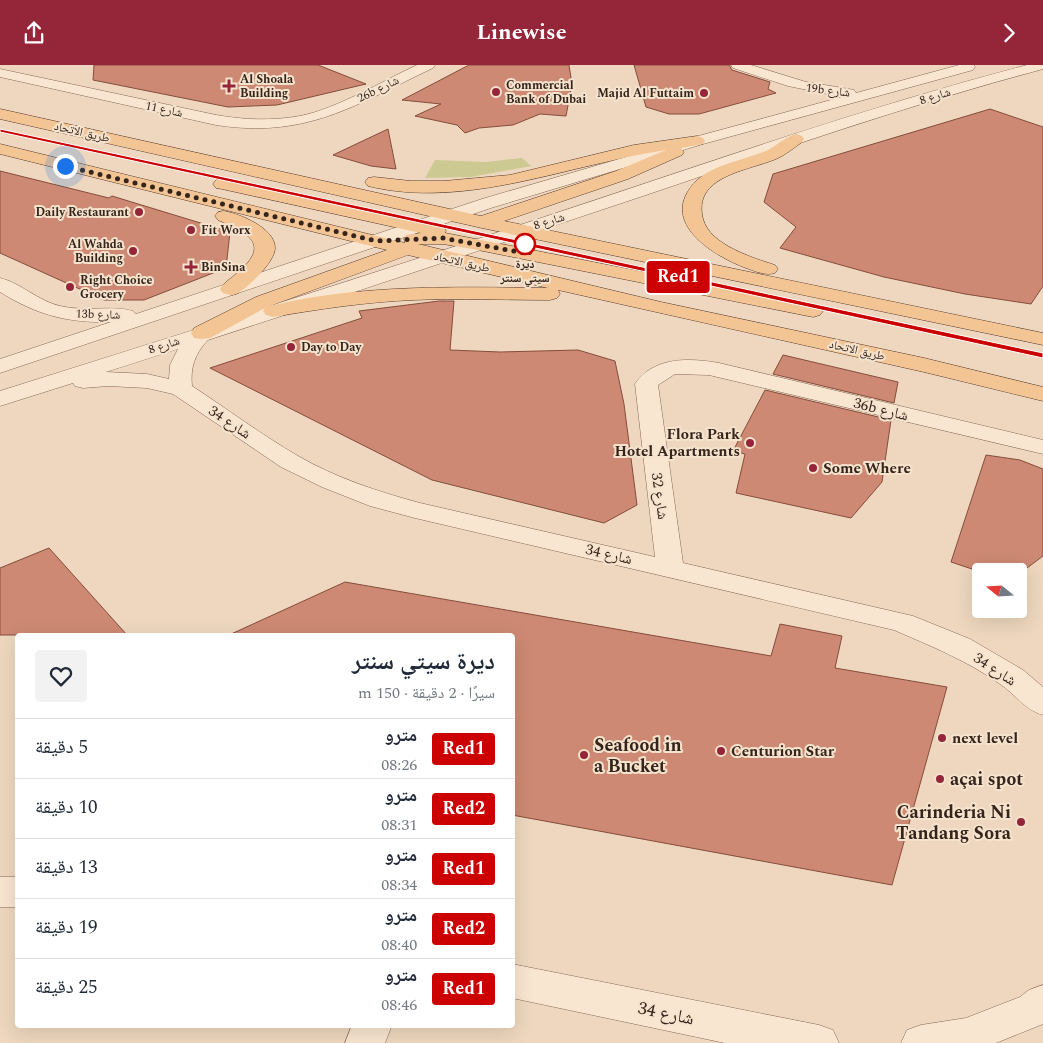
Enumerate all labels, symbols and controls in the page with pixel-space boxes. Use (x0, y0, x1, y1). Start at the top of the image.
text: Linewise (476, 16, 567, 49)
icon: share (20, 19, 48, 47)
icon: forward (995, 19, 1023, 47)
place label: Al Shoala Building (240, 70, 294, 103)
street label: 26b شارع (354, 71, 402, 108)
place label: Commercial Bank of Dubai (506, 76, 586, 109)
street label: 19b شارع (805, 78, 851, 103)
marker: Al Shoala Building (222, 79, 236, 93)
street label: شارع 8 (917, 83, 953, 110)
place label: Majid Al Futtaim (597, 84, 694, 103)
marker: Commercial Bank of Dubai (490, 86, 502, 98)
marker: Majid Al Futtaim (698, 87, 710, 99)
street label: شارع 11 (143, 96, 184, 123)
street label: طريق الاتحاد (52, 117, 112, 148)
your location (53, 154, 78, 179)
place label: Daily Restaurant (36, 203, 129, 222)
marker: Daily Restaurant (133, 206, 145, 218)
street label: شارع 8 (531, 208, 567, 235)
place label: Fit Worx (201, 221, 251, 240)
marker: Fit Worx (185, 224, 197, 236)
marker: ديرة سيتي سنتر (514, 233, 536, 255)
place label: Al Wahda Building (68, 235, 124, 268)
marker: Al Wahda Building (127, 245, 139, 257)
street label: طريق الاتحاد (432, 247, 492, 278)
place label: ديرة سيتي سنتر (499, 255, 550, 288)
place label: BinSina (201, 258, 246, 277)
marker: BinSina (185, 261, 197, 273)
line badge: Red1 (643, 261, 713, 293)
text: Red1 (657, 263, 699, 290)
place label: Right Choice Grocery (80, 271, 152, 304)
marker: Right Choice Grocery (64, 281, 76, 293)
street label: 13b شارع (75, 304, 121, 325)
street label: شارع 8 (146, 331, 182, 359)
street label: طريق الاتحاد (827, 335, 887, 366)
place label: Day to Day (301, 338, 362, 357)
marker: Day to Day (285, 341, 297, 353)
street label: 36b شارع (851, 392, 911, 427)
street label: شارع 34 (204, 400, 256, 445)
place label: Flora Park Hotel Apartments (614, 423, 740, 463)
marker: Flora Park Hotel Apartments (744, 437, 756, 449)
place label: Some Where (823, 457, 911, 480)
marker: Some Where (807, 462, 819, 474)
street label: شارع 32 (645, 471, 674, 521)
street label: شارع 34 (583, 538, 635, 571)
north arrow (972, 563, 1028, 617)
map controls (972, 563, 1027, 618)
text: ديرة سيتي سنتر (352, 644, 495, 680)
street label: شارع 34 (969, 647, 1021, 692)
button: heart (35, 650, 87, 702)
text: سيرًا · 2 دقيقة · 150 m (358, 681, 495, 705)
text: مترو (385, 721, 417, 750)
place label: next level (952, 727, 1018, 750)
place label: Seafood in a Bucket (594, 732, 682, 780)
marker: next level (936, 732, 948, 744)
text: 5 دقيقة (35, 733, 88, 762)
text: Red1 (442, 735, 485, 762)
place label: Centurion Star (731, 740, 835, 763)
marker: Centurion Star (715, 745, 727, 757)
marker: Seafood in a Bucket (578, 749, 590, 761)
text: 08:26 (381, 753, 417, 777)
place label: açai spot (950, 766, 1023, 793)
marker: açai spot (934, 773, 946, 785)
text: مترو (385, 781, 417, 810)
text: 10 دقيقة (35, 793, 97, 822)
text: Red2 (442, 795, 485, 822)
place label: Carinderia Ni Tandang Sora (896, 799, 1012, 847)
text: 08:31 (381, 813, 417, 837)
marker: Carinderia Ni Tandang Sora (1015, 816, 1027, 828)
text: مترو (385, 841, 417, 870)
text: 13 دقيقة (35, 853, 97, 882)
text: Red1 (442, 855, 485, 882)
text: 08:34 (381, 873, 417, 897)
text: مترو (385, 901, 417, 930)
text: 19 دقيقة (35, 913, 97, 942)
text: Red2 (442, 915, 485, 942)
text: 08:40 (381, 933, 417, 957)
text: مترو (385, 961, 417, 990)
text: 25 دقيقة (35, 973, 97, 1002)
text: Red1 (442, 975, 485, 1002)
text: 08:46 (381, 993, 417, 1017)
street label: شارع 34 (635, 994, 696, 1033)

